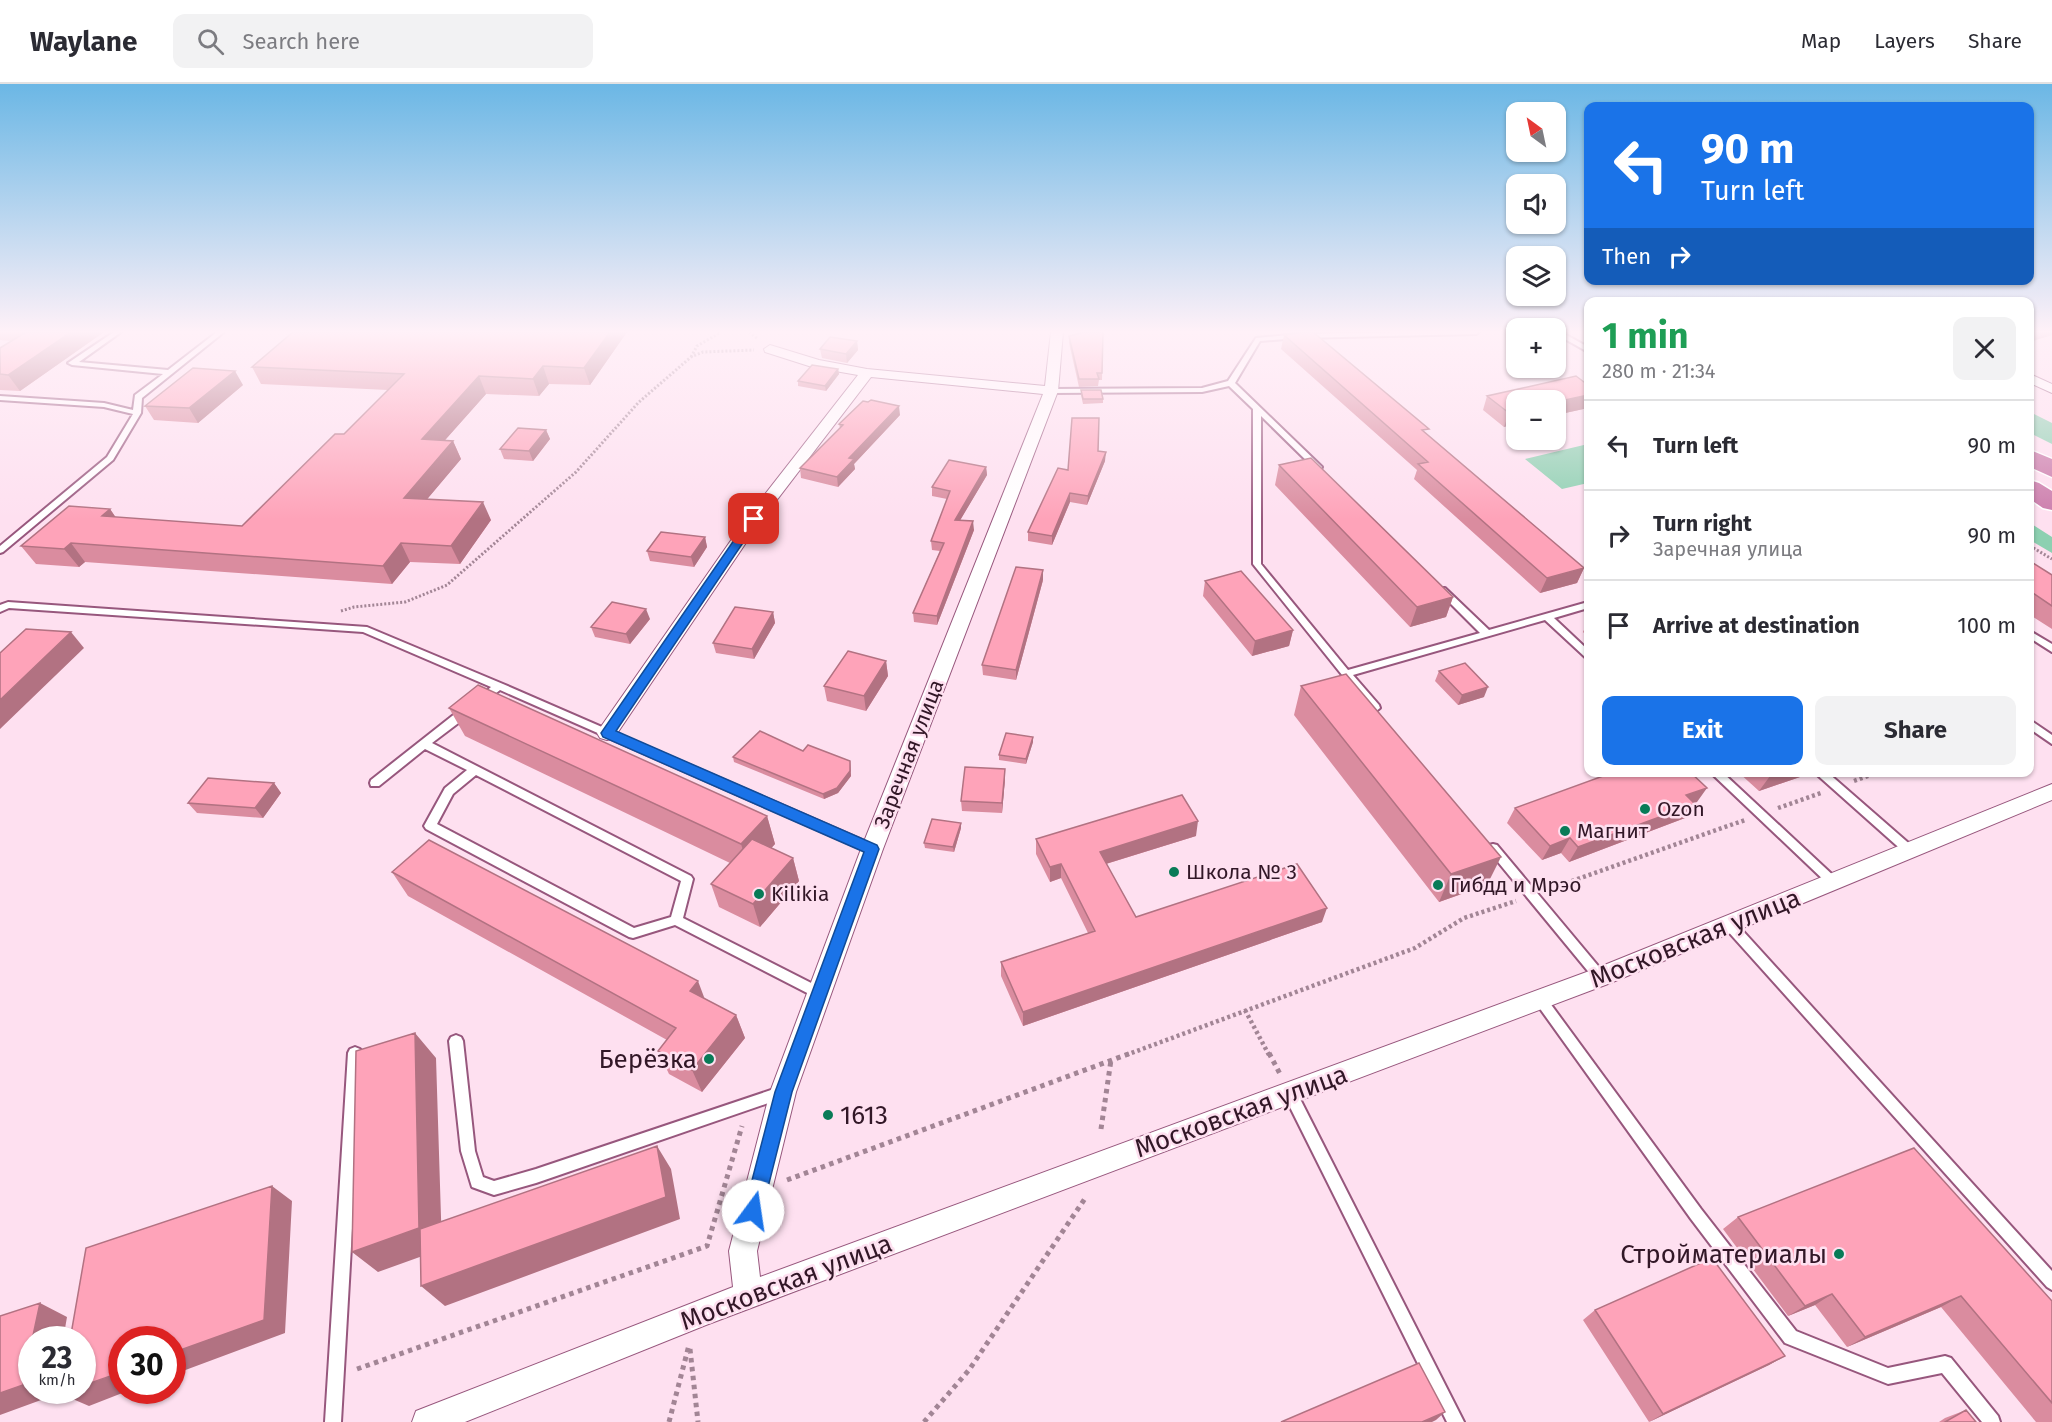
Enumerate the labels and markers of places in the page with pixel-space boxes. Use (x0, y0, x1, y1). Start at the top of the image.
pin (728, 493, 779, 544)
place label: Ozon (1657, 796, 1705, 822)
marker: Ozon (1638, 802, 1652, 816)
place label: Магнит (1577, 818, 1649, 844)
marker: Магнит (1558, 824, 1572, 838)
place label: Школа № 3 (1186, 859, 1297, 885)
marker: Школа № 3 (1167, 865, 1181, 879)
place label: Гибдд и Мрэо (1450, 872, 1582, 898)
marker: Гибдд и Мрэо (1431, 878, 1445, 892)
place label: Kilikia (771, 881, 829, 907)
marker: Kilikia (752, 887, 766, 901)
place label: Берёзка (599, 1044, 697, 1075)
marker: Берёзка (702, 1052, 716, 1066)
place label: 1613 (840, 1100, 888, 1131)
marker: 1613 (821, 1108, 835, 1122)
place label: Стройматериалы (1620, 1239, 1827, 1270)
marker: Стройматериалы (1832, 1247, 1846, 1261)

